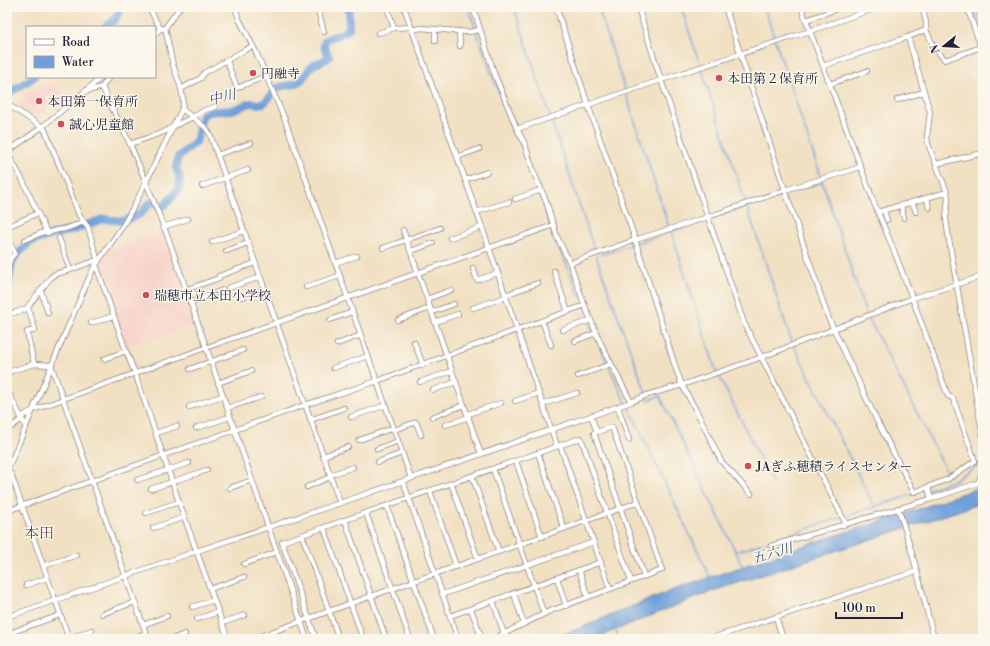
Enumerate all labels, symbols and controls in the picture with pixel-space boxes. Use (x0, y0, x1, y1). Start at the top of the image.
legend (26, 26, 156, 78)
north arrow (924, 26, 964, 66)
text: Road (62, 35, 90, 50)
text: N (927, 42, 943, 55)
text: Water (61, 55, 94, 70)
place label: 円融寺 (261, 66, 300, 82)
marker: 円融寺 (248, 68, 258, 78)
place label: 本田第２保育所 (727, 71, 818, 87)
marker: 本田第２保育所 (714, 73, 724, 83)
water label: 中川 (207, 86, 240, 110)
place label: 本田第一保育所 (47, 94, 138, 110)
marker: 本田第一保育所 (34, 96, 44, 106)
place label: 誠心児童館 (69, 117, 134, 133)
marker: 誠心児童館 (56, 119, 66, 129)
place label: 瑞穂市立本田小学校 (154, 288, 271, 304)
marker: 瑞穂市立本田小学校 (141, 290, 151, 300)
place label: JAぎふ穂積ライスセンター (755, 459, 912, 475)
marker: JAぎふ穂積ライスセンター (743, 461, 753, 471)
district label: 本田 (24, 524, 54, 543)
water label: 五六川 (750, 539, 797, 568)
scale bar (836, 594, 902, 620)
text: 100 m (842, 601, 876, 616)

